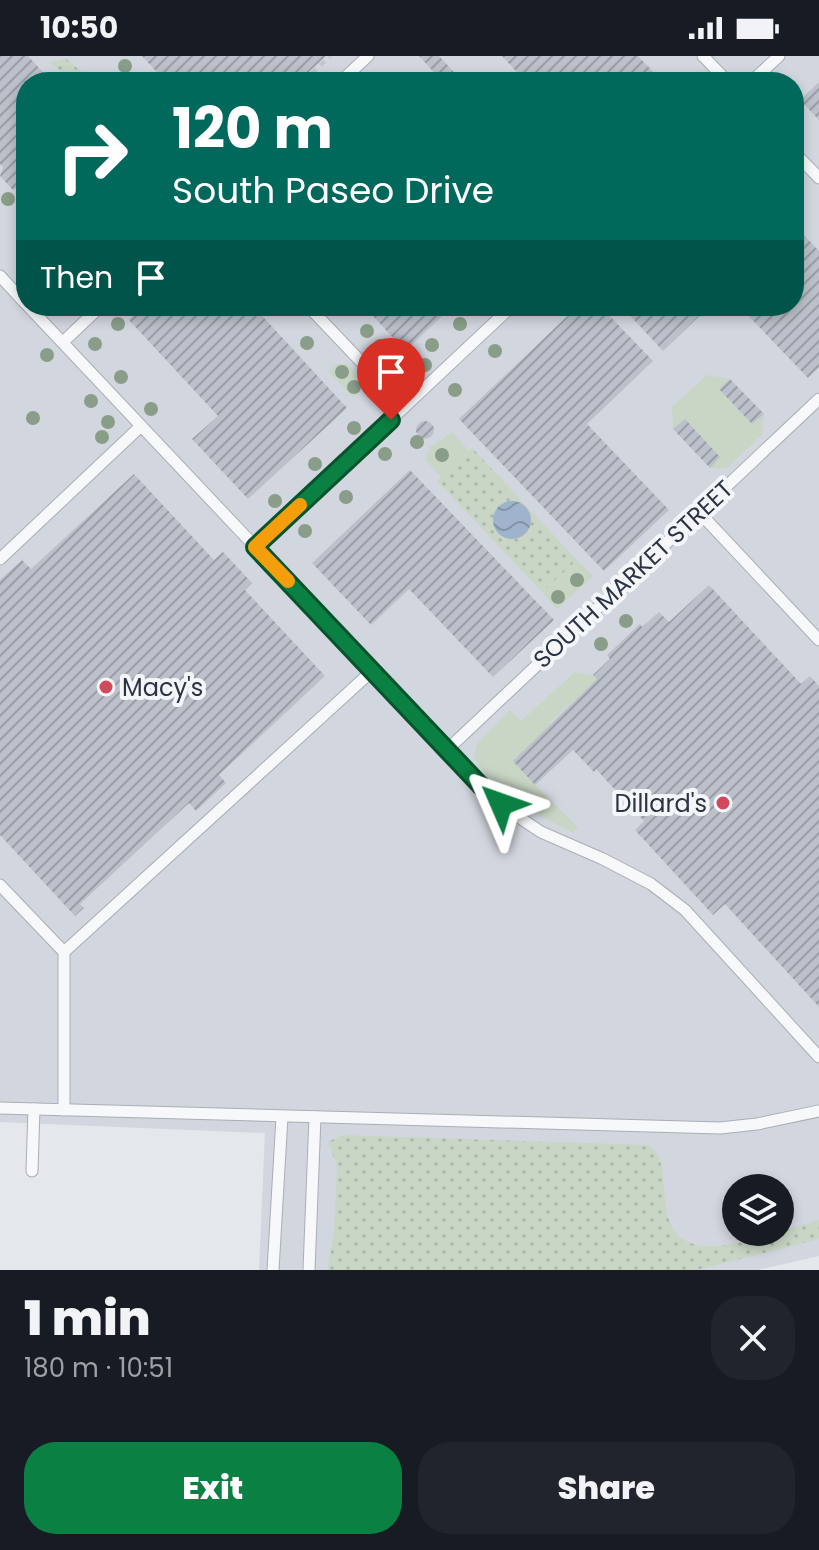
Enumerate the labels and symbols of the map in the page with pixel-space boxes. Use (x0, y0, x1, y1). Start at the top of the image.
pin (357, 338, 425, 420)
street label: SOUTH MARKET STREET (526, 473, 740, 675)
place label: Macy's (122, 671, 203, 704)
marker: Macy's (97, 678, 115, 696)
position arrow (459, 762, 543, 846)
place label: Dillard's (615, 787, 707, 820)
marker: Dillard's (714, 794, 732, 812)

